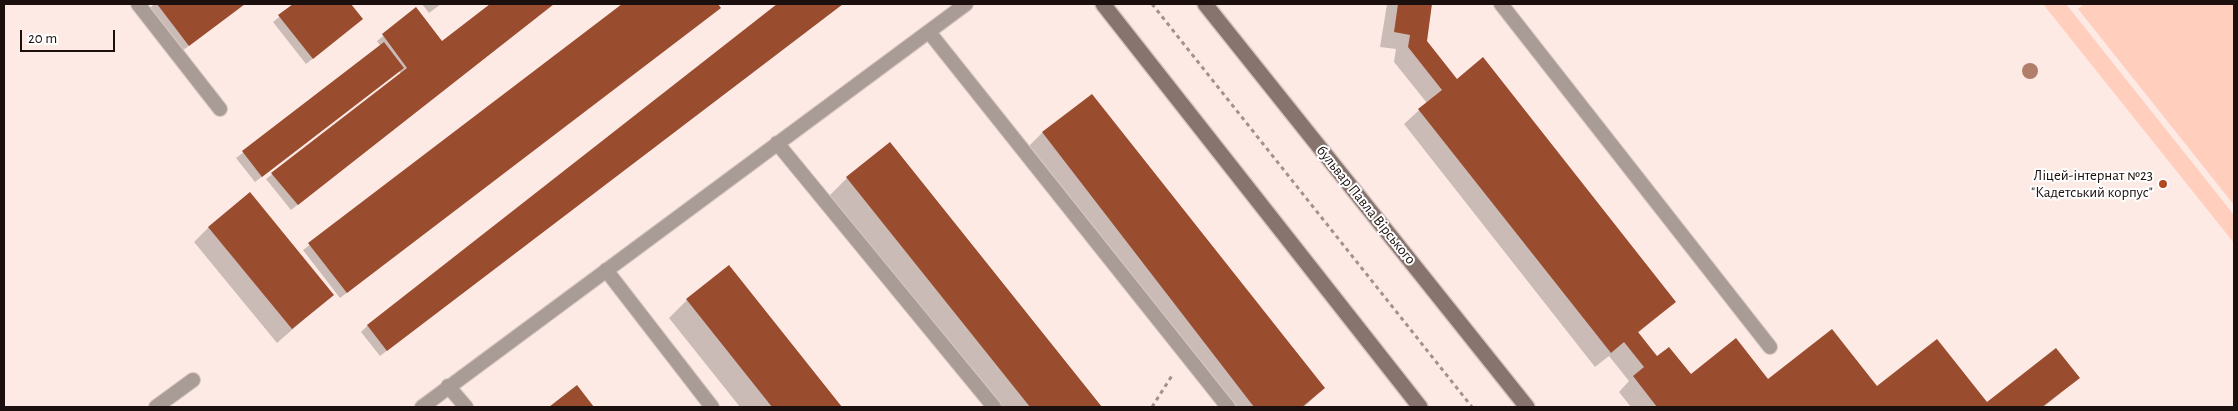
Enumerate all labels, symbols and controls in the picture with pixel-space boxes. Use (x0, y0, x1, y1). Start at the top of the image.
scale bar (22, 20, 118, 52)
text: 20 m (28, 31, 57, 46)
street label: бульвар Павла Вірського (1313, 142, 1419, 268)
place label: Ліцей-інтернат №23 "Кадетський корпус" (2031, 166, 2153, 201)
marker: Ліцей-інтернат №23 "Кадетський корпус" (2157, 178, 2169, 190)

